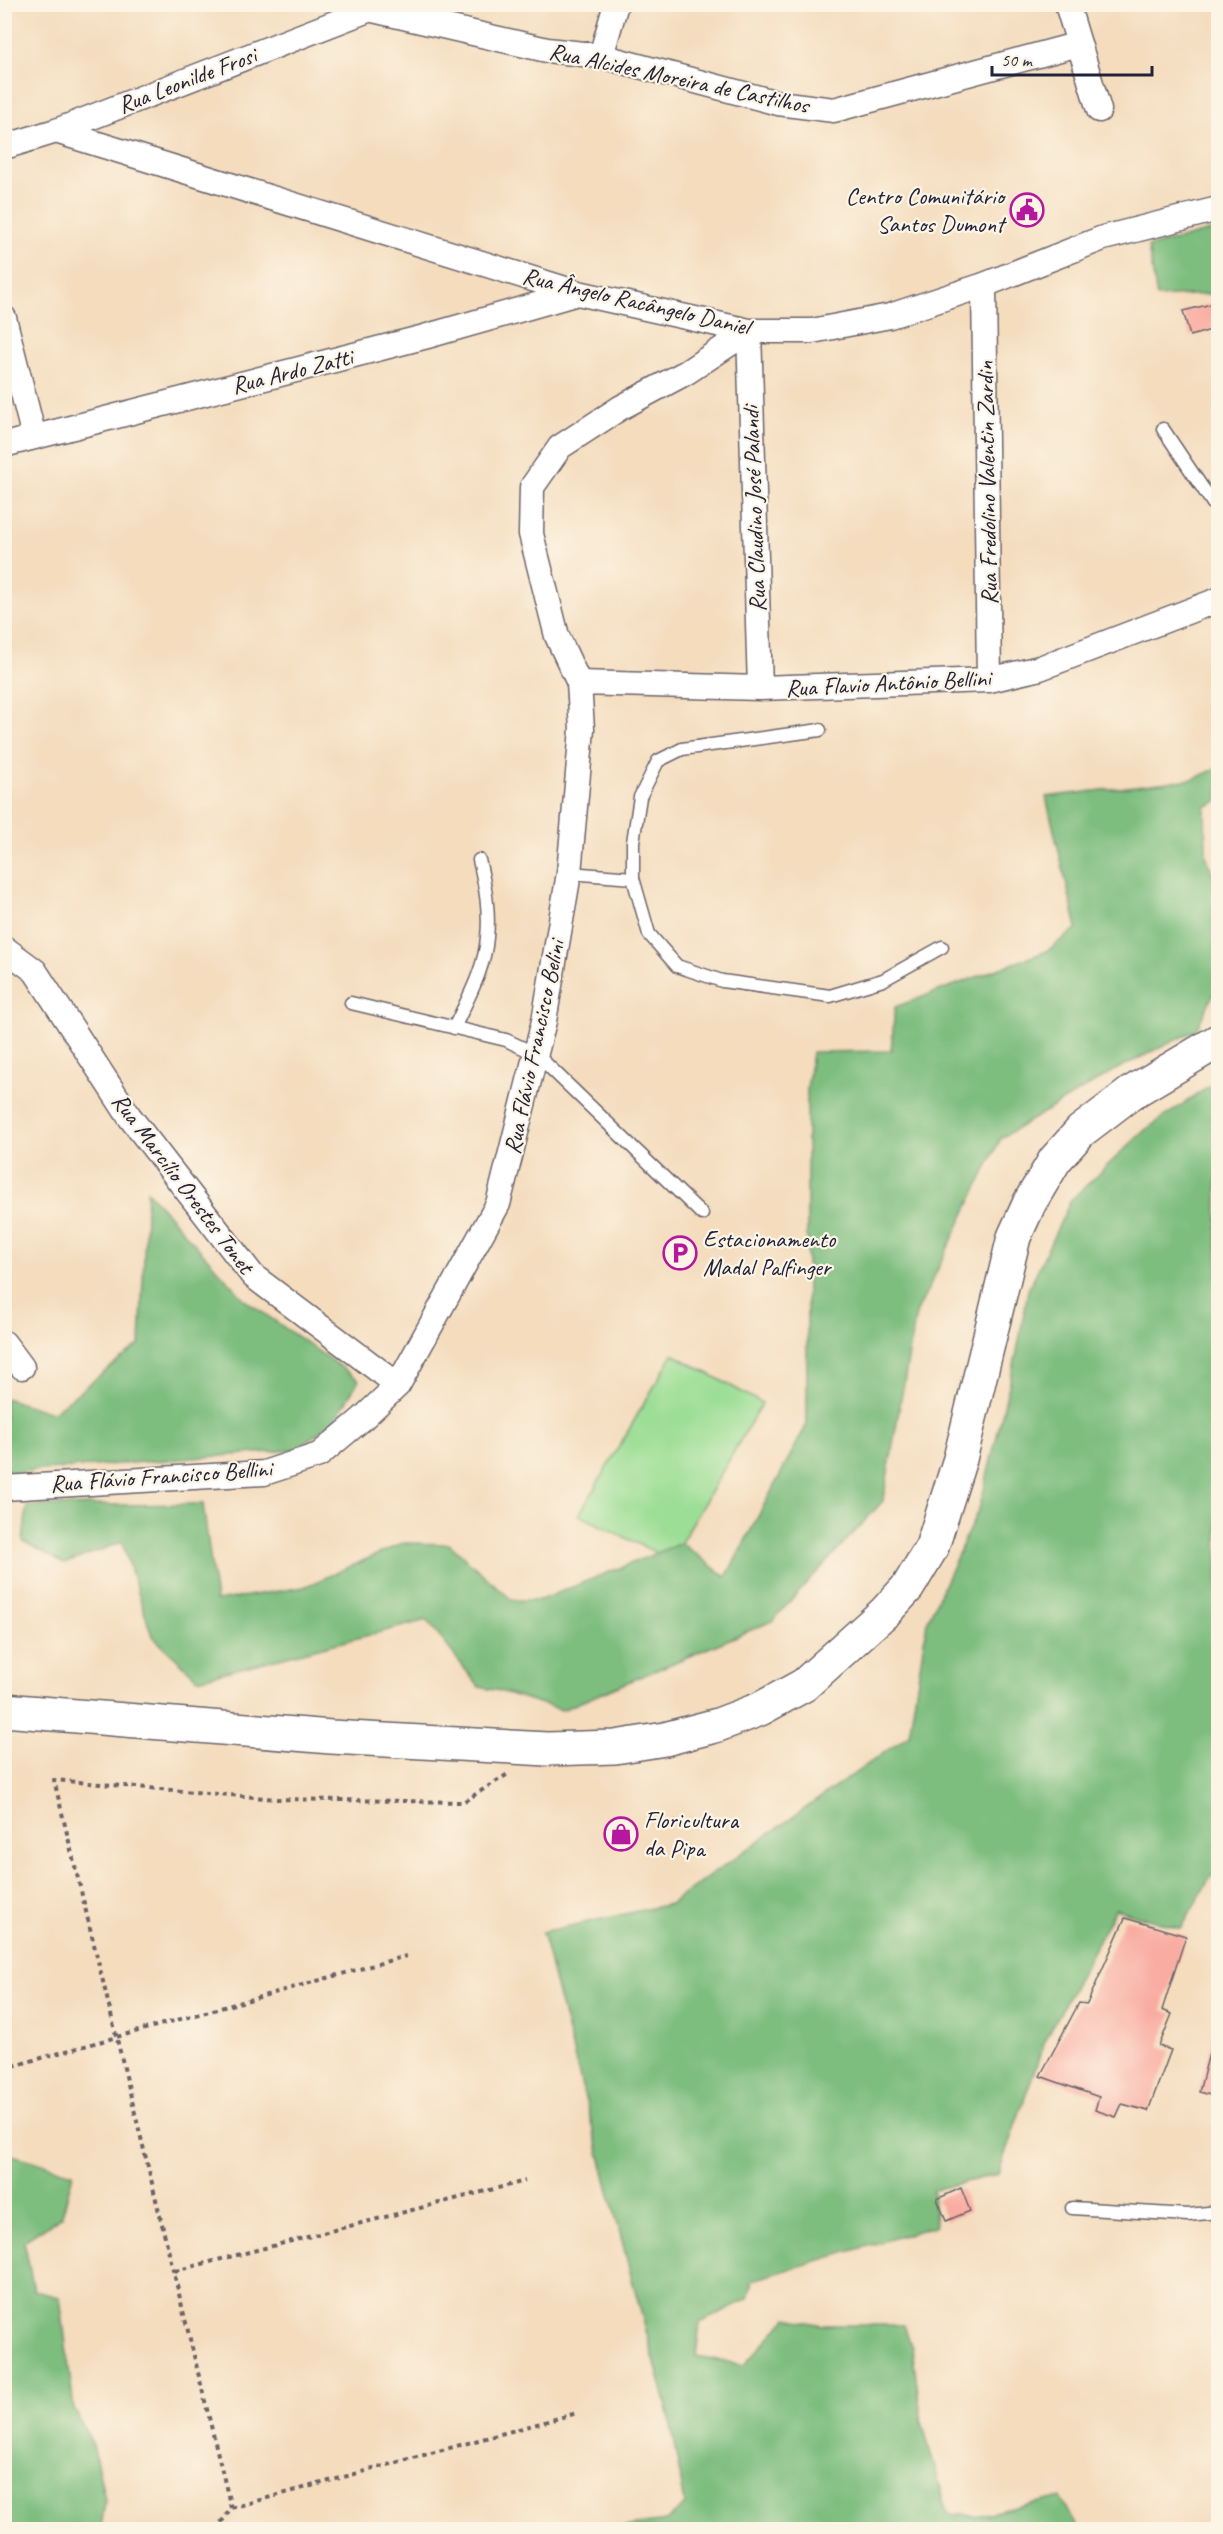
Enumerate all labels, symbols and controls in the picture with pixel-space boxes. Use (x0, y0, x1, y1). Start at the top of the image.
street label: Rua Alcides Moreira de Castilhos (546, 36, 813, 121)
street label: Rua Leonilde Frosi (114, 39, 263, 120)
scale bar (992, 39, 1152, 77)
text: 50 m (1001, 49, 1034, 71)
place label: Centro Comunitário Santos Dumont (846, 181, 1007, 239)
public building icon: Centro Comunitário Santos Dumont (1009, 192, 1045, 228)
street label: Rua Ângelo Racângelo Daniel (520, 260, 756, 343)
street label: Rua Ardo Zatti (228, 341, 358, 401)
street label: Rua Fredolino Valentin Zardin (970, 361, 1004, 605)
street label: Rua Claudino José Palandi (735, 402, 773, 613)
street label: Rua Flavio Antônio Bellini (785, 663, 994, 703)
street label: Rua Flávio Francisco Belini (497, 935, 572, 1157)
street label: Rua Marcílio Orestes Tonet (105, 1087, 262, 1281)
place label: Estacionamento Madal Palfinger (703, 1224, 837, 1282)
parking icon: Estacionamento Madal Palfinger (662, 1235, 698, 1271)
street label: Rua Flávio Francisco Bellini (49, 1453, 275, 1499)
place label: Floricultura da Pipa (644, 1805, 739, 1863)
shop icon: Floricultura da Pipa (603, 1816, 639, 1852)

